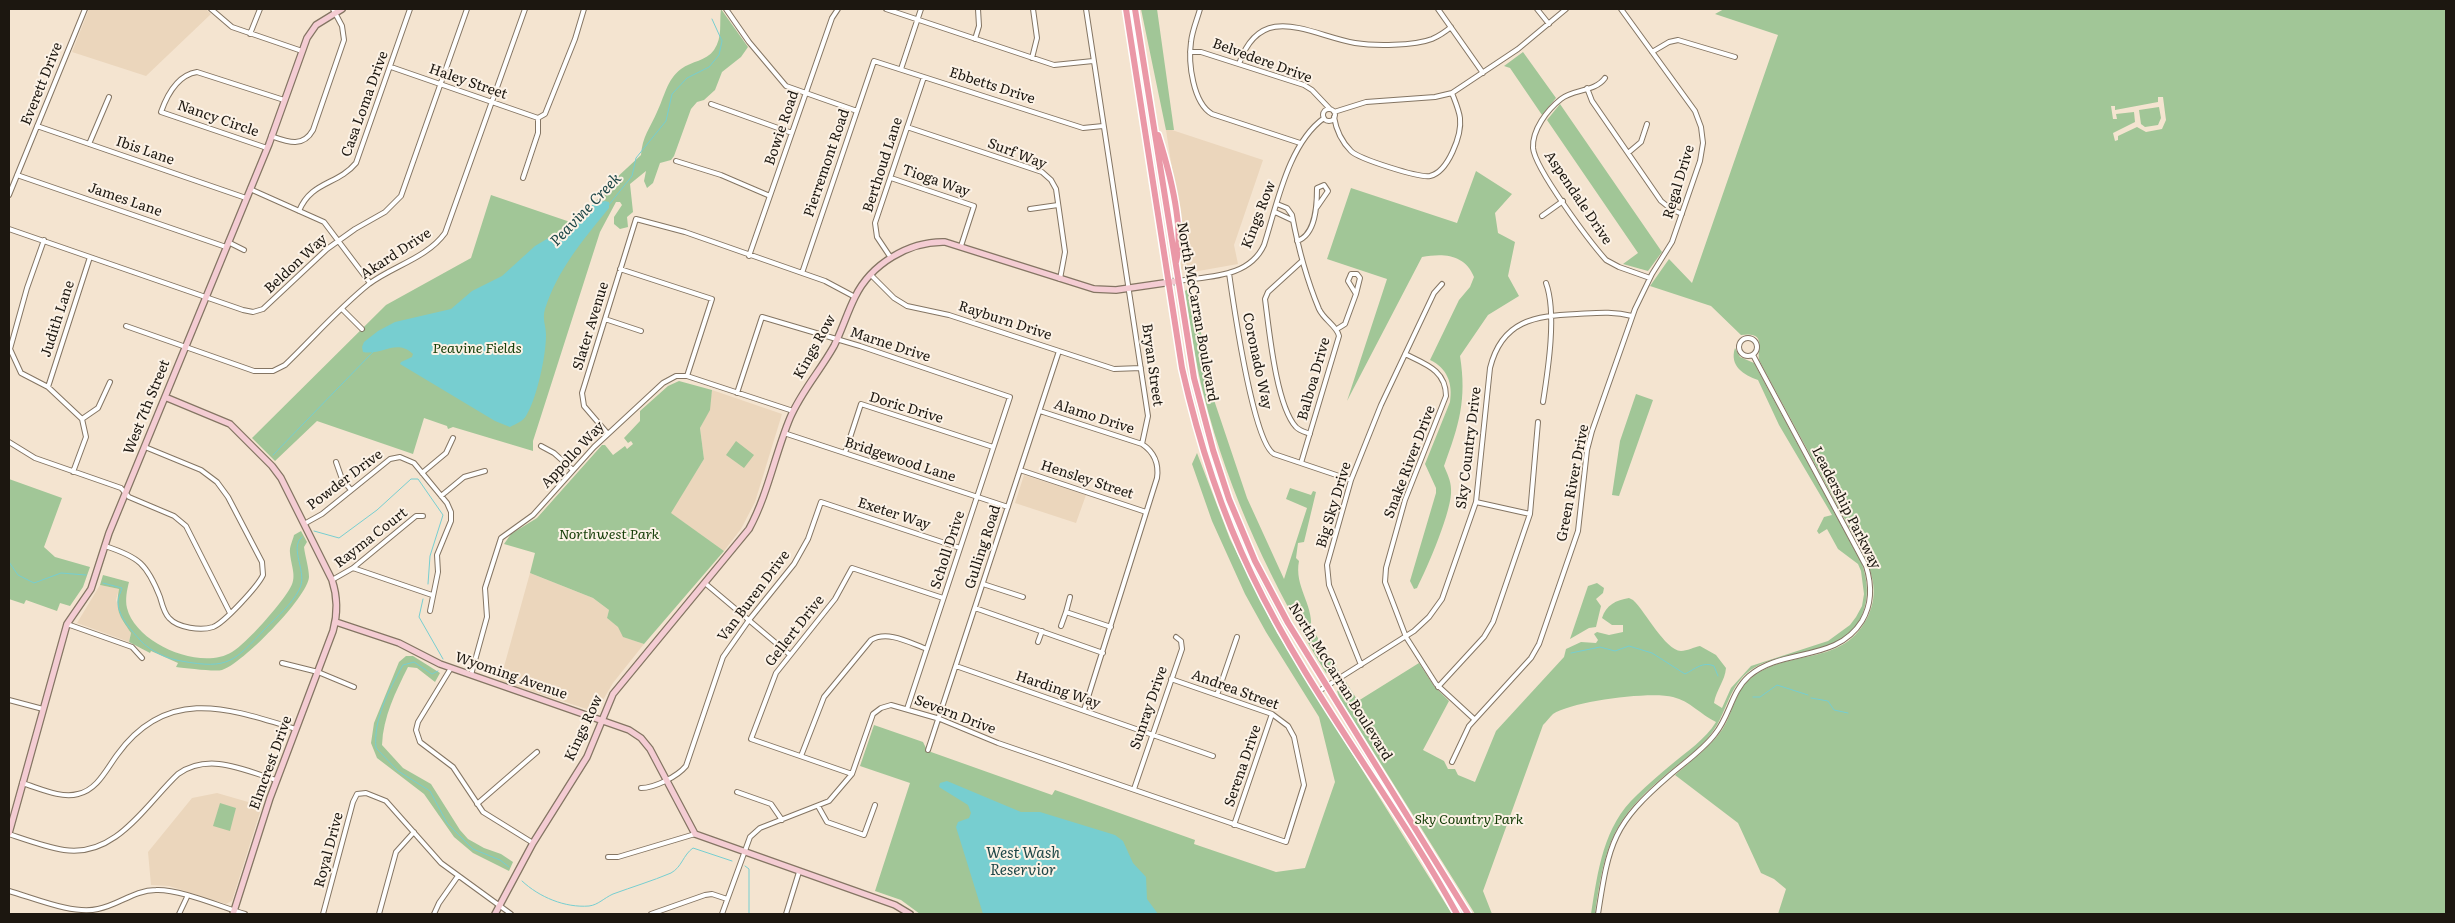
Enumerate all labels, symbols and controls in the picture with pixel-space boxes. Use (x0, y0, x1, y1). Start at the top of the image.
street label: Belvedere Drive (1210, 35, 1314, 87)
street label: Everett Drive (18, 40, 66, 128)
street label: Casa Loma Drive (338, 49, 392, 159)
street label: Haley Street (427, 61, 509, 103)
street label: Ebbetts Drive (947, 64, 1037, 108)
street label: Bowie Road (761, 88, 803, 168)
street label: Nancy Circle (175, 97, 261, 141)
street label: Pierremont Road (801, 107, 853, 219)
street label: Berthoud Lane (860, 115, 906, 215)
street label: Ibis Lane (114, 133, 176, 169)
street label: Surf Way (985, 135, 1049, 173)
street label: Regal Drive (1660, 143, 1698, 221)
street label: Aspendale Drive (1541, 148, 1615, 248)
street label: Tioga Way (900, 162, 972, 200)
water label: Peavine Creek (547, 170, 625, 250)
street label: Kings Row (1238, 179, 1280, 251)
street label: James Lane (86, 180, 164, 220)
street label: North McCarran Boulevard (1173, 221, 1221, 403)
street label: Akard Drive (358, 225, 434, 283)
street label: Beldon Way (261, 231, 331, 297)
street label: Judith Lane (38, 279, 78, 359)
street label: Slater Avenue (570, 280, 612, 372)
street label: Rayburn Drive (956, 298, 1054, 344)
street label: Coronado Way (1239, 311, 1275, 411)
street label: Kings Row (790, 312, 840, 382)
street label: Bryan Street (1138, 323, 1166, 407)
street label: Marne Drive (848, 324, 932, 366)
street label: Balboa Drive (1294, 336, 1334, 422)
park label: Peavine Fields (432, 341, 522, 357)
street label: West 7th Street (120, 357, 174, 457)
street label: Sky Country Drive (1453, 386, 1485, 510)
street label: Doric Drive (867, 389, 945, 427)
street label: Alamo Drive (1052, 396, 1136, 438)
street label: Snake River Drive (1381, 403, 1439, 521)
street label: Appollo Way (538, 418, 608, 492)
street label: Green River Drive (1553, 423, 1593, 543)
street label: Bridgewood Lane (842, 434, 958, 486)
street label: Leadership Parkway (1808, 444, 1884, 572)
street label: Powder Drive (304, 446, 386, 514)
street label: Hensley Street (1038, 457, 1136, 503)
street label: Big Sky Drive (1313, 460, 1355, 550)
street label: Exeter Way (855, 494, 933, 534)
street label: Gulling Road (962, 503, 1004, 591)
street label: Rayma Court (331, 504, 411, 572)
street label: Scholl Drive (927, 509, 969, 591)
park label: Northwest Park (559, 527, 659, 543)
street label: Van Buren Drive (714, 547, 794, 645)
street label: Gellert Drive (762, 592, 828, 670)
street label: North McCarran Boulevard (1285, 600, 1395, 764)
street label: Wyoming Avenue (453, 649, 569, 703)
street label: Sunray Drive (1127, 664, 1171, 752)
street label: Andrea Street (1189, 666, 1281, 714)
street label: Harding Way (1013, 668, 1103, 712)
street label: Kings Row (561, 692, 607, 764)
street label: Severn Drive (912, 692, 998, 738)
street label: Elmcrest Drive (246, 714, 296, 812)
street label: Serena Drive (1221, 723, 1265, 809)
street label: Royal Drive (311, 810, 347, 890)
park label: Sky Country Park (1415, 812, 1523, 828)
water label: West Wash Reservior (986, 845, 1060, 880)

